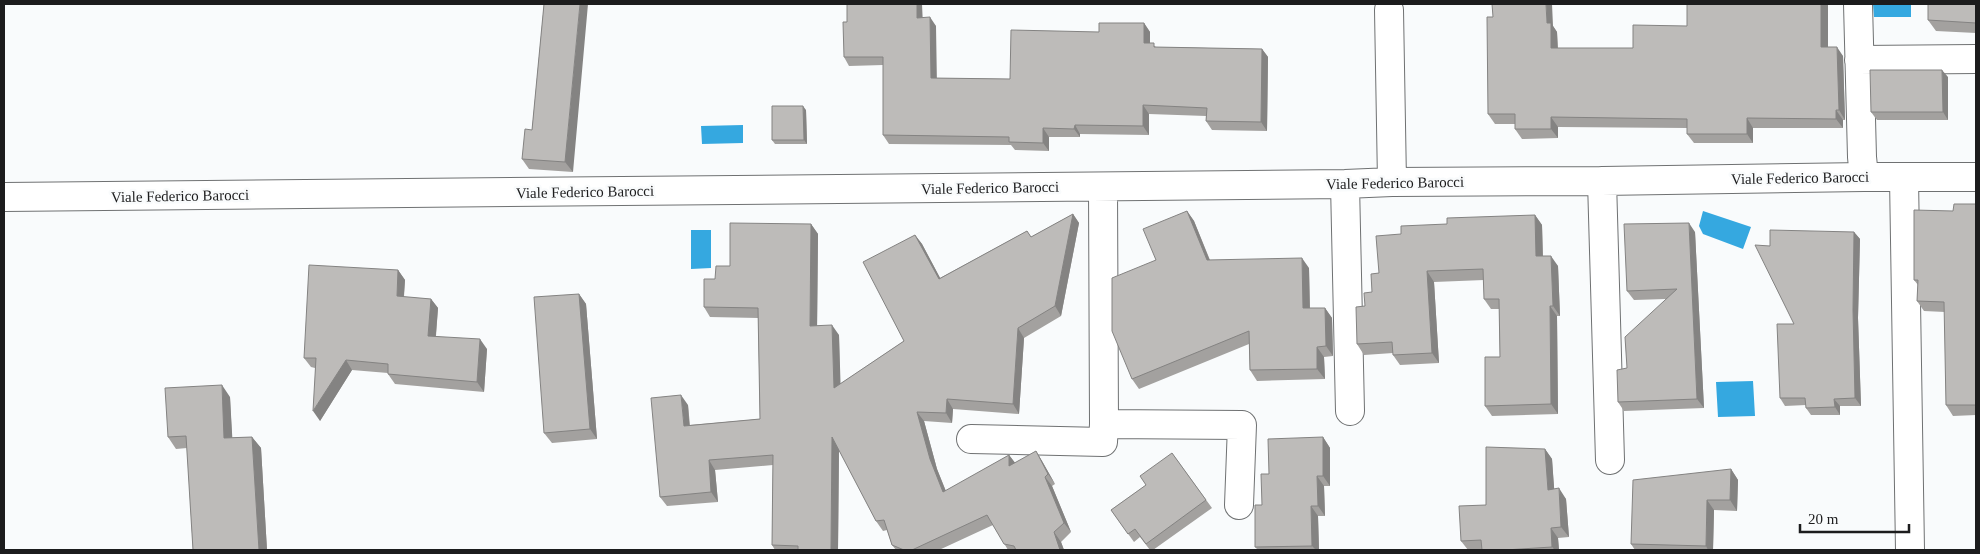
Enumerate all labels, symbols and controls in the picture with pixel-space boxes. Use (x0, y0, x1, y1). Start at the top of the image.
street label: Viale Federico Barocci (1731, 169, 1869, 187)
street label: Viale Federico Barocci (1326, 174, 1464, 192)
street label: Viale Federico Barocci (921, 179, 1059, 197)
street label: Viale Federico Barocci (516, 183, 654, 201)
street label: Viale Federico Barocci (111, 187, 249, 205)
scale bar (1800, 502, 1909, 534)
text: 20 m (1808, 511, 1839, 527)

